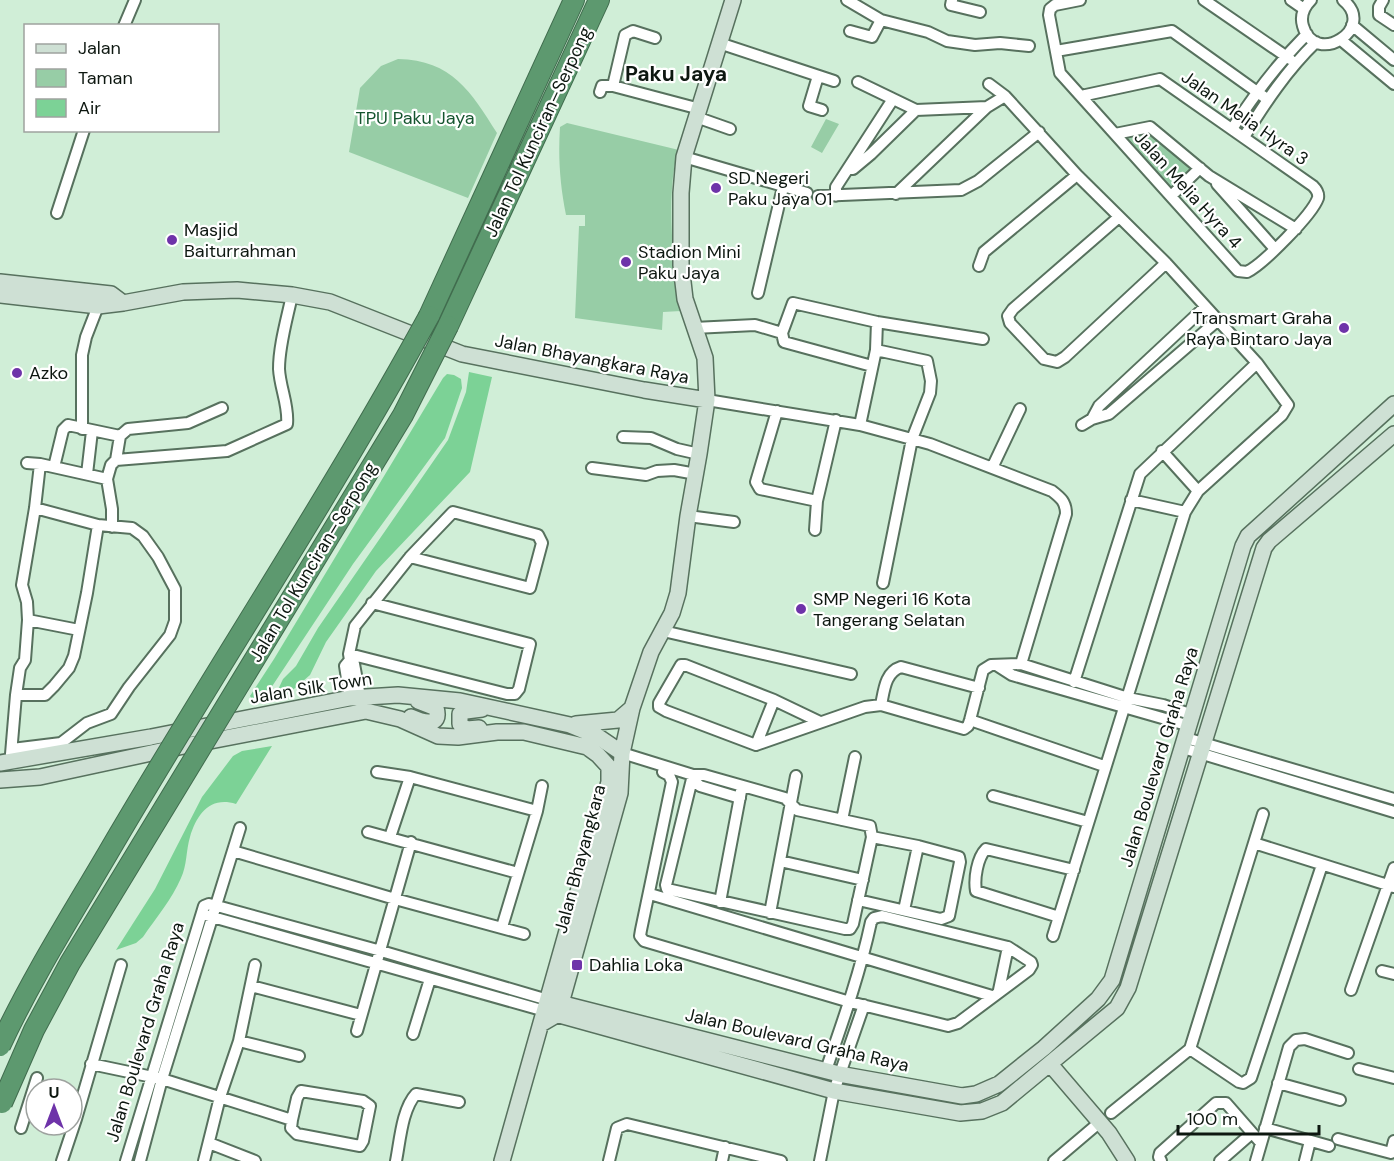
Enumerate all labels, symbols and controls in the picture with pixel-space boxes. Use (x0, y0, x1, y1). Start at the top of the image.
street label: Jalan Tol Kunciran–Serpong (479, 23, 597, 241)
legend (24, 24, 219, 132)
text: Jalan (78, 36, 121, 60)
district label: Paku Jaya (625, 60, 727, 88)
street label: Jalan Melia Hyra 3 (1177, 65, 1313, 171)
text: Taman (78, 66, 133, 90)
text: Air (78, 96, 101, 120)
park label: TPU Paku Jaya (356, 106, 474, 130)
street label: Jalan Melia Hyra 4 (1129, 126, 1247, 254)
place label: SD Negeri Paku Jaya 01 (728, 166, 833, 211)
marker: SD Negeri Paku Jaya 01 (709, 181, 723, 195)
place label: Masjid Baiturrahman (184, 218, 296, 263)
marker: Masjid Baiturrahman (165, 233, 179, 247)
place label: Stadion Mini Paku Jaya (638, 240, 741, 285)
marker: Stadion Mini Paku Jaya (619, 255, 633, 269)
place label: Transmart Graha Raya Bintaro Jaya (1186, 306, 1332, 351)
marker: Transmart Graha Raya Bintaro Jaya (1337, 321, 1351, 335)
street label: Jalan Bhayangkara Raya (493, 328, 691, 390)
place label: Azko (29, 361, 68, 385)
marker: Azko (10, 366, 24, 380)
street label: Jalan Tol Kunciran–Serpong (244, 457, 382, 667)
place label: SMP Negeri 16 Kota Tangerang Selatan (813, 587, 971, 632)
marker: SMP Negeri 16 Kota Tangerang Selatan (794, 602, 808, 616)
street label: Jalan Boulevard Graha Raya (1114, 644, 1204, 870)
street label: Jalan Silk Town (248, 667, 374, 709)
street label: Jalan Bhayangkara (549, 782, 611, 936)
street label: Jalan Boulevard Graha Raya (100, 919, 190, 1145)
place label: Dahlia Loka (589, 953, 683, 977)
marker: Dahlia Loka (570, 958, 584, 972)
street label: Jalan Boulevard Graha Raya (683, 1003, 911, 1077)
north arrow (24, 1077, 84, 1137)
text: U (49, 1082, 59, 1103)
scale bar (1178, 1098, 1319, 1136)
text: 100 m (1187, 1107, 1238, 1131)

